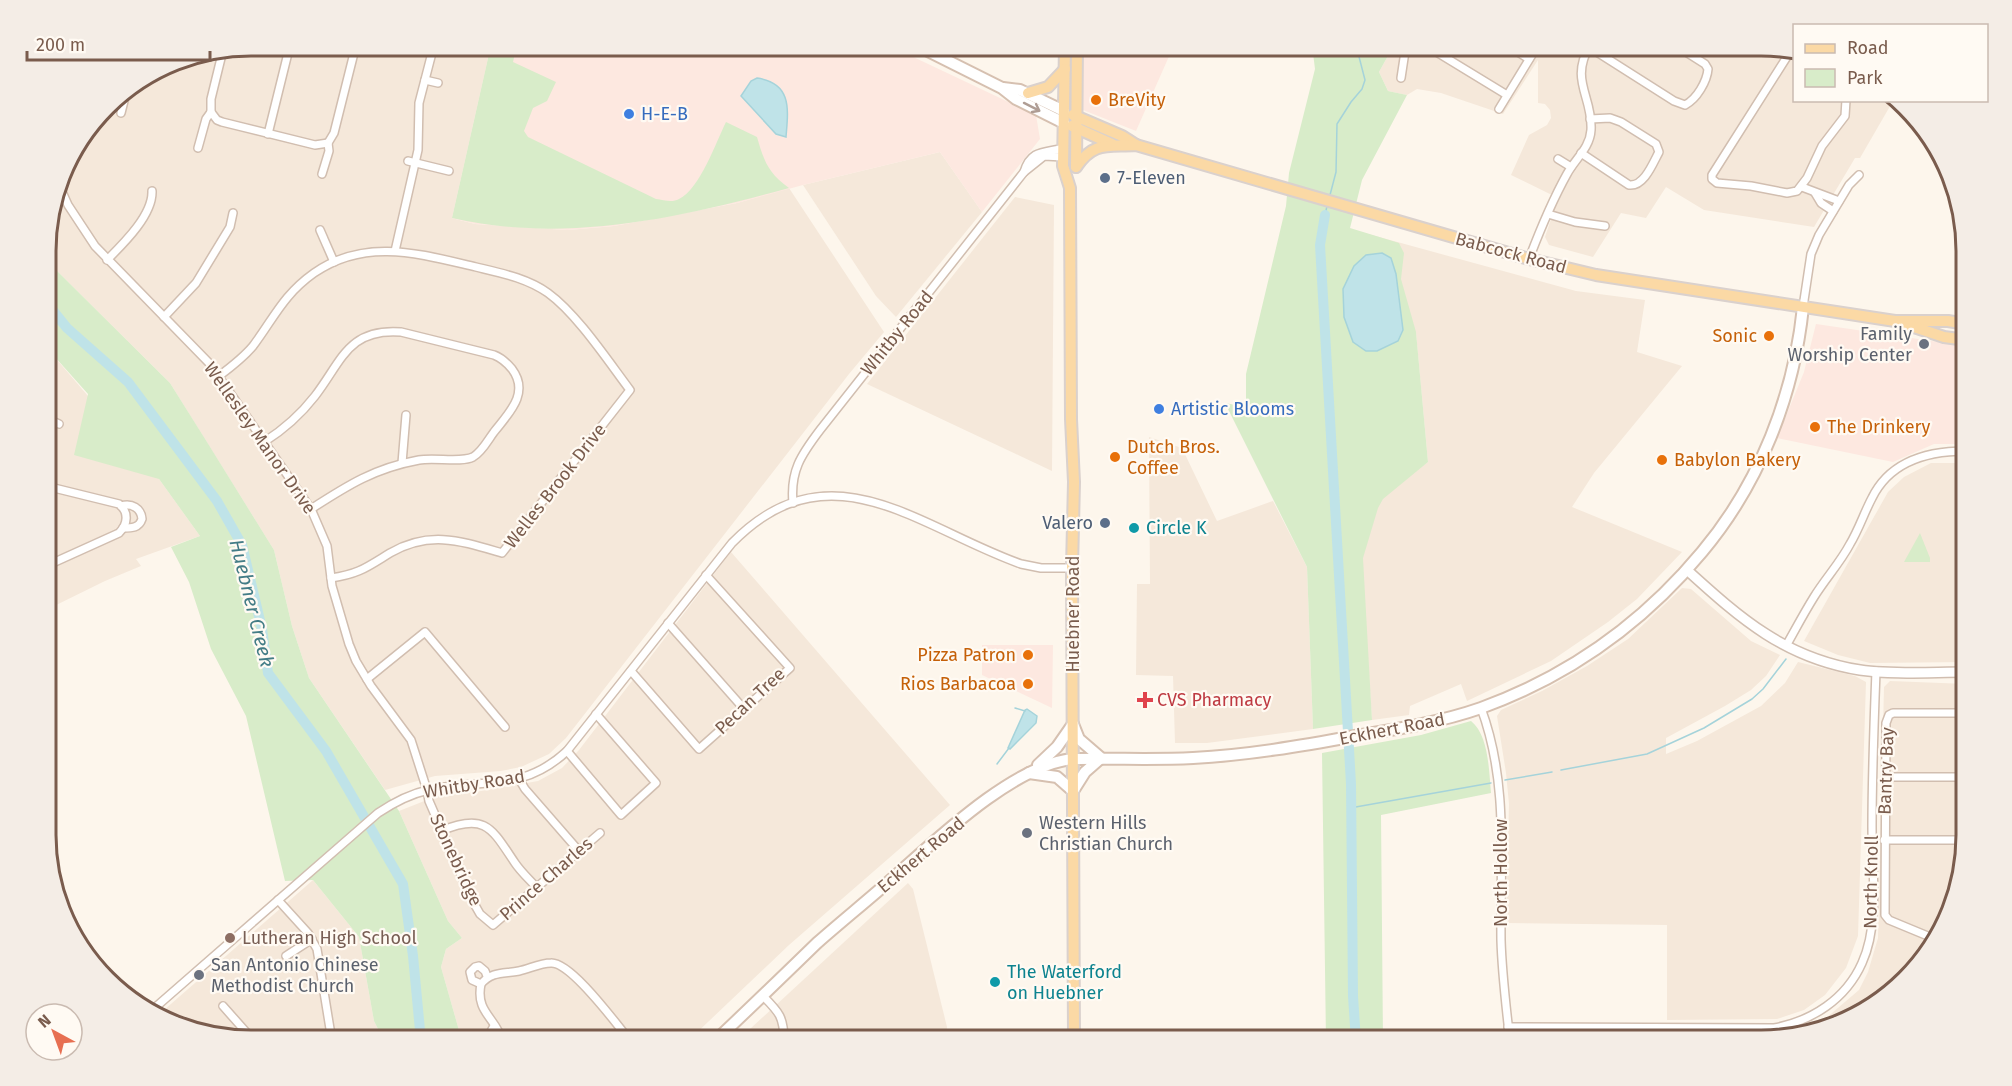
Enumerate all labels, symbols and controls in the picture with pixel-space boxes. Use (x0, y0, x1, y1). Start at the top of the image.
scale bar (27, 24, 210, 62)
legend (1793, 24, 1988, 102)
text: 200 m (36, 34, 85, 56)
text: Road (1847, 37, 1889, 59)
text: Park (1847, 67, 1883, 89)
place label: BreVity (1108, 89, 1166, 111)
marker: BreVity (1089, 93, 1103, 107)
one-way arrow (1023, 101, 1041, 113)
place label: H-E-B (641, 103, 688, 125)
marker: H-E-B (622, 107, 636, 121)
place label: 7-Eleven (1117, 167, 1186, 189)
marker: 7-Eleven (1098, 171, 1112, 185)
street label: Babcock Road (1453, 228, 1569, 278)
street label: Whitby Road (856, 286, 938, 380)
place label: Family Worship Center (1788, 323, 1912, 366)
place label: Sonic (1712, 325, 1757, 347)
marker: Sonic (1762, 329, 1776, 343)
marker: Family Worship Center (1917, 337, 1931, 351)
street label: Wellesley Manor Drive (199, 358, 321, 518)
place label: Artistic Blooms (1171, 398, 1294, 420)
marker: Artistic Blooms (1152, 402, 1166, 416)
place label: The Drinkery (1827, 416, 1930, 438)
street label: Welles Brook Drive (499, 419, 611, 553)
marker: The Drinkery (1808, 420, 1822, 434)
place label: Dutch Bros. Coffee (1127, 436, 1220, 479)
place label: Babylon Bakery (1674, 449, 1801, 471)
marker: Dutch Bros. Coffee (1108, 450, 1122, 464)
marker: Babylon Bakery (1655, 453, 1669, 467)
place label: Valero (1042, 512, 1093, 534)
marker: Valero (1098, 516, 1112, 530)
place label: Circle K (1146, 517, 1207, 539)
marker: Circle K (1127, 521, 1141, 535)
water label: Huebner Creek (225, 537, 280, 670)
street label: Huebner Road (1062, 556, 1084, 672)
place label: Pizza Patron (917, 644, 1016, 666)
marker: Pizza Patron (1021, 648, 1035, 662)
street label: Pecan Tree (710, 663, 790, 739)
place label: Rios Barbacoa (900, 673, 1016, 695)
marker: Rios Barbacoa (1021, 677, 1035, 691)
place label: CVS Pharmacy (1157, 689, 1272, 711)
marker: CVS Pharmacy (1138, 693, 1152, 707)
street label: Eckhert Road (1337, 708, 1447, 750)
street label: Bantry Bay (1873, 727, 1899, 815)
street label: Whitby Road (422, 765, 526, 803)
street label: Stonebridge (425, 810, 487, 910)
street label: Eckhert Road (873, 812, 969, 898)
place label: Western Hills Christian Church (1039, 812, 1173, 855)
street label: North Hollow (1490, 819, 1512, 927)
marker: Western Hills Christian Church (1020, 826, 1034, 840)
street label: Prince Charles (495, 833, 597, 925)
street label: North Knoll (1859, 835, 1883, 929)
place label: Lutheran High School (242, 927, 417, 949)
marker: Lutheran High School (223, 931, 237, 945)
place label: San Antonio Chinese Methodist Church (211, 954, 379, 997)
place label: The Waterford on Huebner (1007, 961, 1122, 1004)
marker: San Antonio Chinese Methodist Church (192, 968, 206, 982)
marker: The Waterford on Huebner (988, 975, 1002, 989)
north arrow (24, 1002, 84, 1062)
text: N (34, 1010, 55, 1032)

